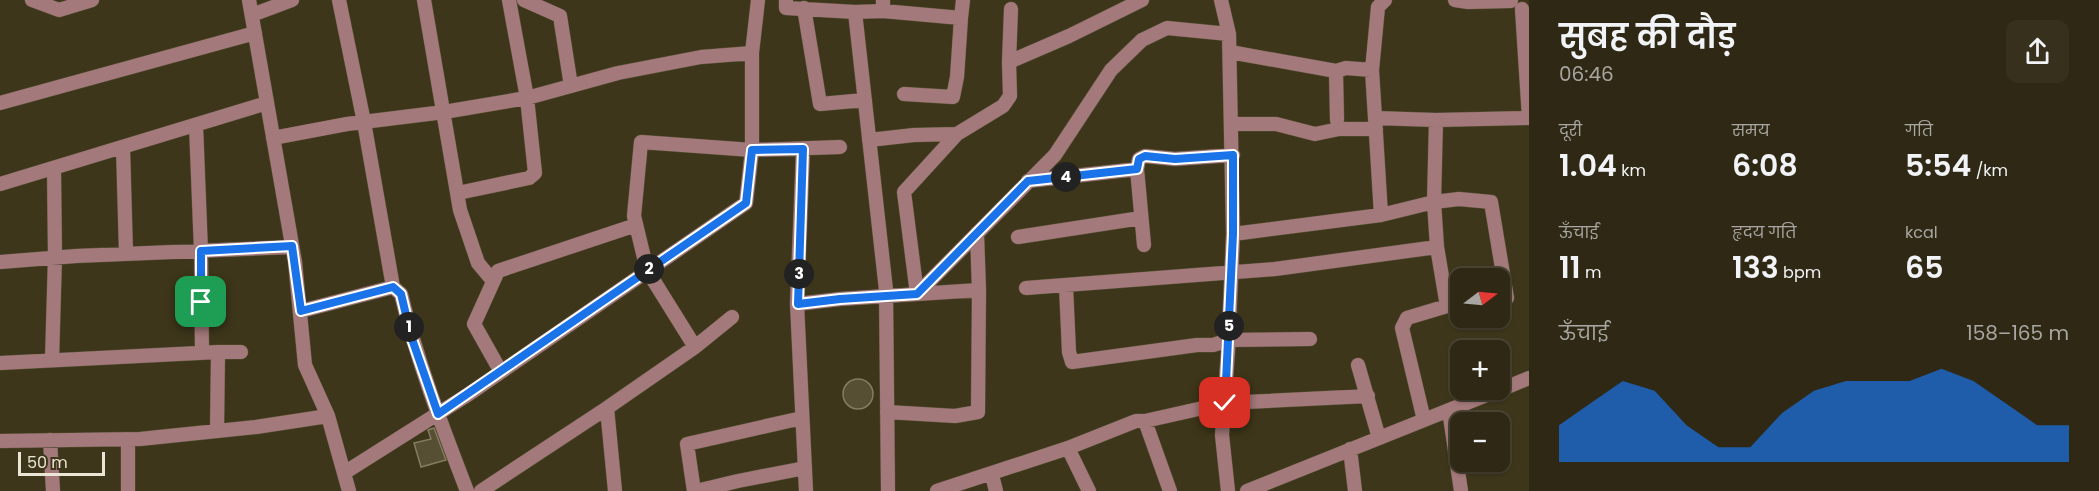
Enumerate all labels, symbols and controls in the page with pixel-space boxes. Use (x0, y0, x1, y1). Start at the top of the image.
text: सुबह की दौड़ (1559, 13, 1736, 60)
button: share (2006, 20, 2069, 83)
text: 06:46 (1559, 60, 1614, 88)
text: दूरी (1559, 119, 1582, 142)
text: समय (1732, 119, 1769, 142)
text: गति (1905, 119, 1933, 142)
text: 1.04 (1559, 144, 1617, 187)
text: 6:08 (1732, 144, 1798, 187)
text: 5:54 (1905, 144, 1971, 187)
text: km (1617, 159, 1646, 182)
text: /km (1971, 159, 2008, 182)
pin: 4 (1051, 162, 1081, 192)
text: 4 (1061, 165, 1071, 188)
text: ऊँचाई (1559, 221, 1599, 244)
text: हृदय गति (1732, 221, 1796, 244)
text: kcal (1905, 221, 1938, 244)
text: 11 (1559, 246, 1581, 289)
text: 133 (1732, 246, 1779, 289)
text: 65 (1905, 246, 1944, 289)
pin: 2 (634, 254, 664, 284)
text: 2 (644, 257, 654, 280)
pin: 3 (784, 259, 814, 289)
text: m (1581, 261, 1602, 284)
text: bpm (1779, 261, 1821, 284)
text: 3 (794, 262, 804, 285)
north arrow (1450, 268, 1510, 328)
map controls (1450, 268, 1510, 472)
pin (175, 276, 226, 327)
icon: arrive (184, 285, 217, 318)
pin: 5 (1214, 311, 1244, 341)
pin: 1 (394, 312, 424, 342)
text: 5 (1224, 314, 1234, 337)
text: 1 (406, 315, 412, 338)
text: ऊँचाई (1559, 319, 1608, 347)
text: 158–165 m (1966, 319, 2069, 347)
button: + (1450, 340, 1510, 400)
pin (1199, 377, 1250, 428)
icon: check (1208, 386, 1241, 419)
button: − (1450, 412, 1510, 472)
scale bar (18, 449, 105, 476)
text: 50 m (27, 451, 68, 474)

